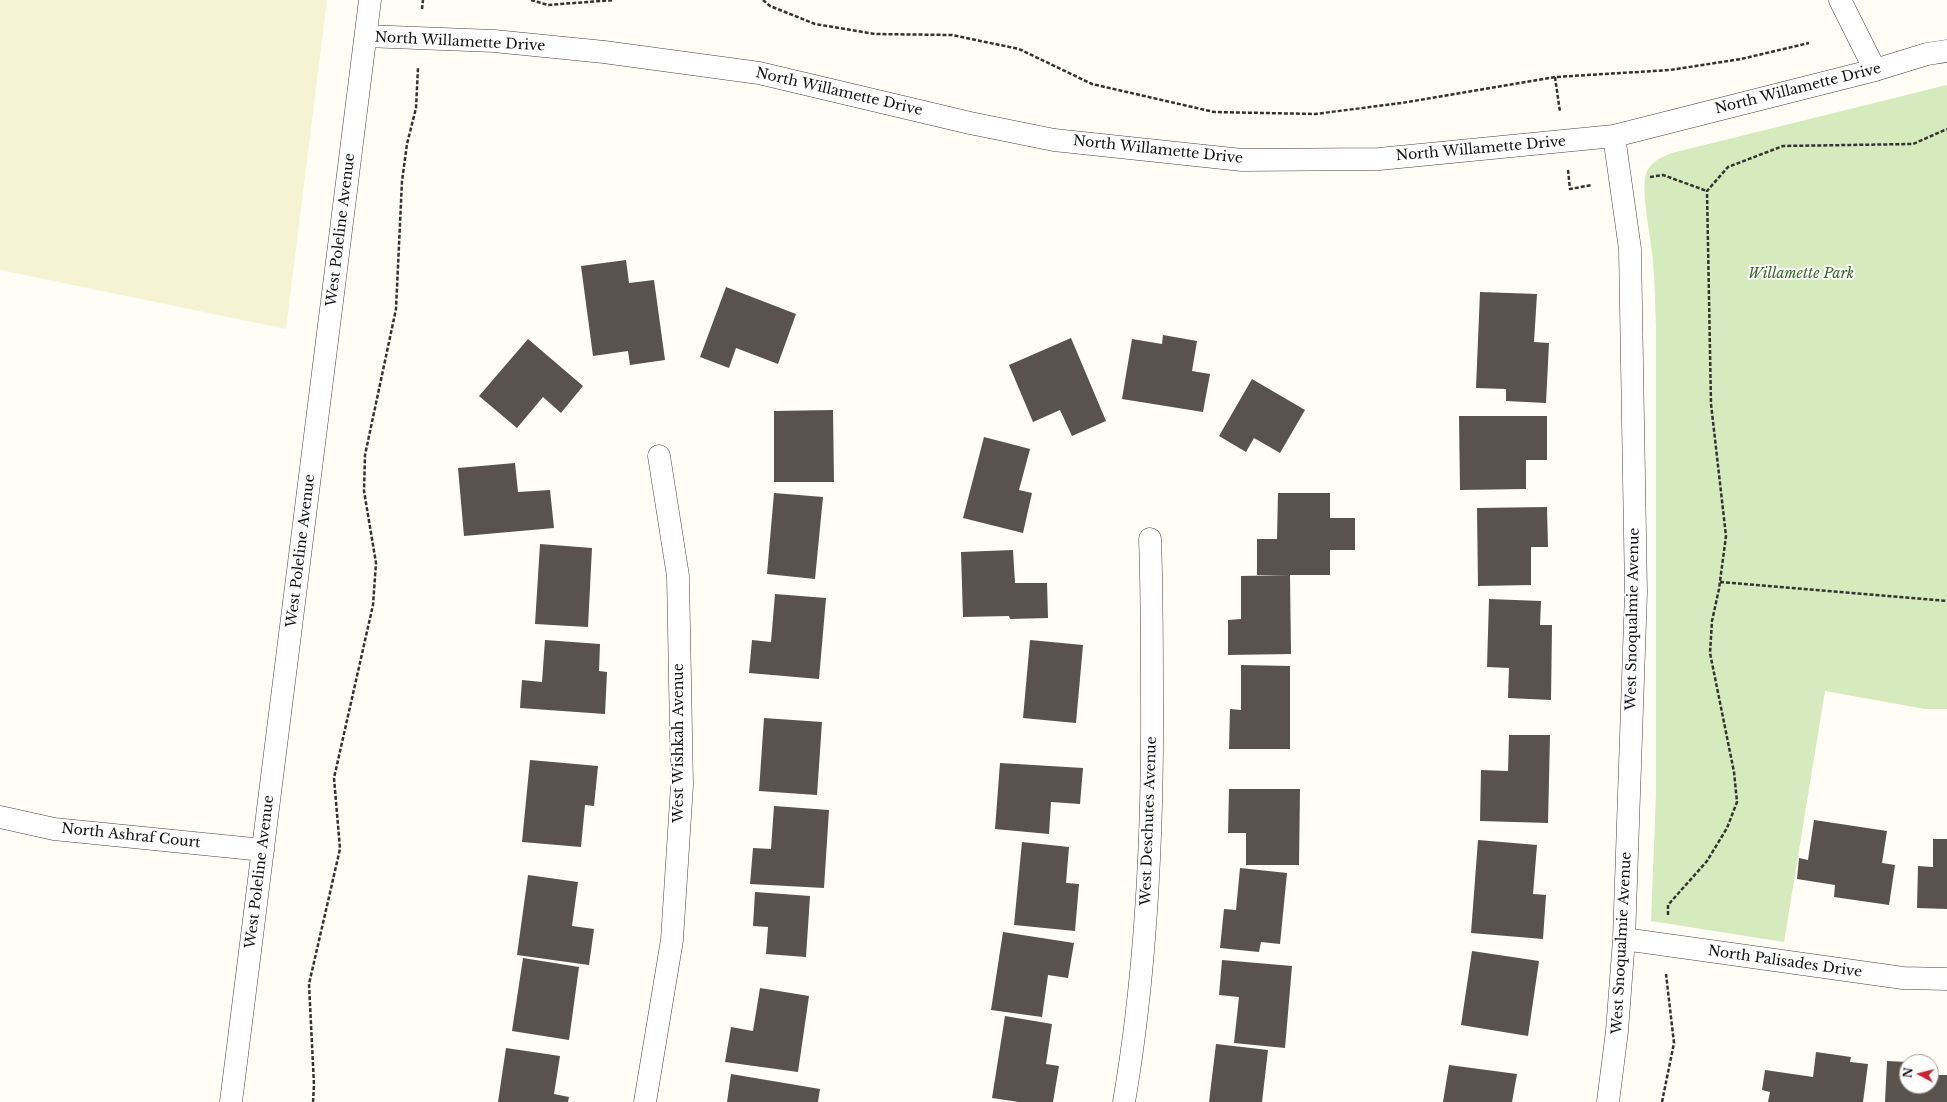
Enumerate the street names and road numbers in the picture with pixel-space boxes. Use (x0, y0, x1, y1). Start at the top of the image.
street label: North Willamette Drive (374, 29, 546, 55)
street label: North Willamette Drive (1713, 60, 1883, 118)
street label: North Willamette Drive (754, 65, 924, 119)
street label: North Willamette Drive (1072, 133, 1244, 167)
street label: North Willamette Drive (1395, 133, 1567, 165)
street label: West Poleline Avenue (323, 152, 359, 308)
street label: West Poleline Avenue (283, 473, 319, 629)
street label: West Snoqualmie Avenue (1623, 527, 1643, 711)
street label: West Wishkah Avenue (671, 663, 687, 823)
street label: West Deschutes Avenue (1138, 736, 1160, 906)
street label: West Poleline Avenue (242, 794, 278, 950)
street label: North Ashraf Court (61, 820, 201, 852)
street label: West Snoqualmie Avenue (1609, 851, 1635, 1035)
street label: North Palisades Drive (1707, 943, 1863, 981)

